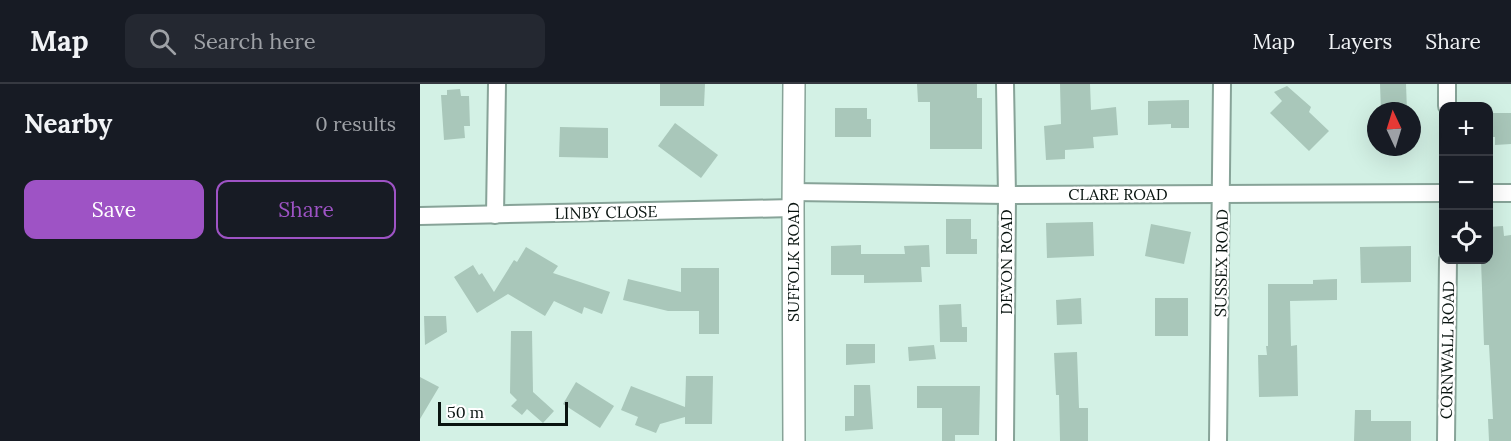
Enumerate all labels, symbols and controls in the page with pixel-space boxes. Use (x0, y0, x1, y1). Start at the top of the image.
search box (125, 14, 545, 68)
text: Map (30, 23, 89, 59)
icon: search (146, 25, 179, 58)
text: Search here (194, 27, 316, 55)
text: Map (1252, 28, 1295, 55)
text: Layers (1328, 28, 1392, 55)
text: Share (1425, 28, 1481, 55)
north arrow (1367, 102, 1421, 156)
map controls (1439, 102, 1493, 264)
button: + (1439, 102, 1493, 156)
text: Nearby (24, 107, 112, 140)
text: 0 results (315, 111, 396, 136)
button: − (1439, 156, 1493, 210)
button: Save (24, 180, 204, 239)
button: Share (216, 180, 396, 239)
street label: CLARE ROAD (1068, 184, 1168, 204)
street label: LINBY CLOSE (555, 201, 657, 223)
street label: SUFFOLK ROAD (783, 202, 803, 322)
street label: DEVON ROAD (996, 209, 1016, 315)
street label: SUSSEX ROAD (1210, 209, 1232, 317)
button: locate (1439, 210, 1493, 264)
street label: CORNWALL ROAD (1436, 281, 1458, 419)
scale bar (438, 399, 568, 426)
text: 50 m (447, 402, 484, 422)

